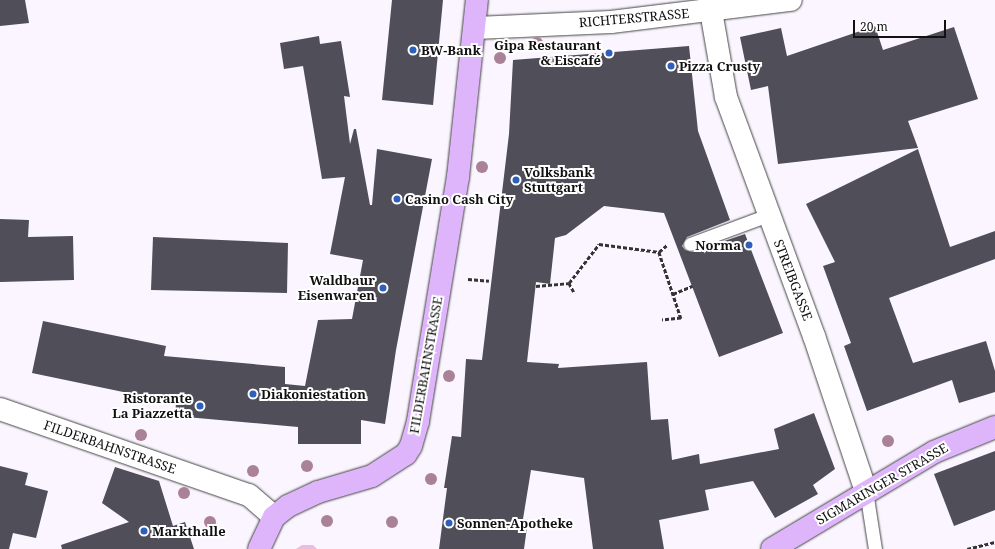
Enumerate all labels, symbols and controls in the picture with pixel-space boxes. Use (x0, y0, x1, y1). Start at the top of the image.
street label: RICHTERSTRASSE (578, 5, 690, 31)
scale bar (855, 12, 948, 38)
text: 20 m (860, 18, 888, 35)
place label: Gipa Restaurant & Eiscafé (494, 38, 601, 69)
place label: BW-Bank (421, 42, 481, 58)
marker: BW-Bank (408, 45, 418, 55)
marker: Gipa Restaurant & Eiscafé (604, 48, 614, 58)
place label: Pizza Crusty (679, 58, 760, 74)
marker: Pizza Crusty (666, 61, 676, 71)
place label: Volksbank Stuttgart (524, 165, 593, 196)
marker: Volksbank Stuttgart (511, 175, 521, 185)
place label: Casino Cash City (405, 191, 513, 207)
marker: Casino Cash City (392, 194, 402, 204)
place label: Norma (695, 237, 741, 253)
street label: STREIBGASSE (770, 237, 816, 323)
marker: Norma (744, 240, 754, 250)
place label: Waldbaur Eisenwaren (298, 273, 375, 304)
marker: Waldbaur Eisenwaren (378, 283, 388, 293)
street label: FILDERBAHNSTRASSE (406, 295, 446, 435)
place label: Diakoniestation (261, 386, 366, 402)
marker: Diakoniestation (248, 389, 258, 399)
place label: Ristorante La Piazzetta (112, 391, 192, 422)
marker: Ristorante La Piazzetta (195, 401, 205, 411)
street label: FILDERBAHNSTRASSE (42, 417, 178, 477)
street label: SIGMARINGER STRASSE (813, 440, 951, 528)
place label: Sonnen-Apotheke (457, 515, 573, 531)
marker: Sonnen-Apotheke (444, 518, 454, 528)
place label: Markthalle (152, 523, 226, 539)
marker: Markthalle (139, 526, 149, 536)

